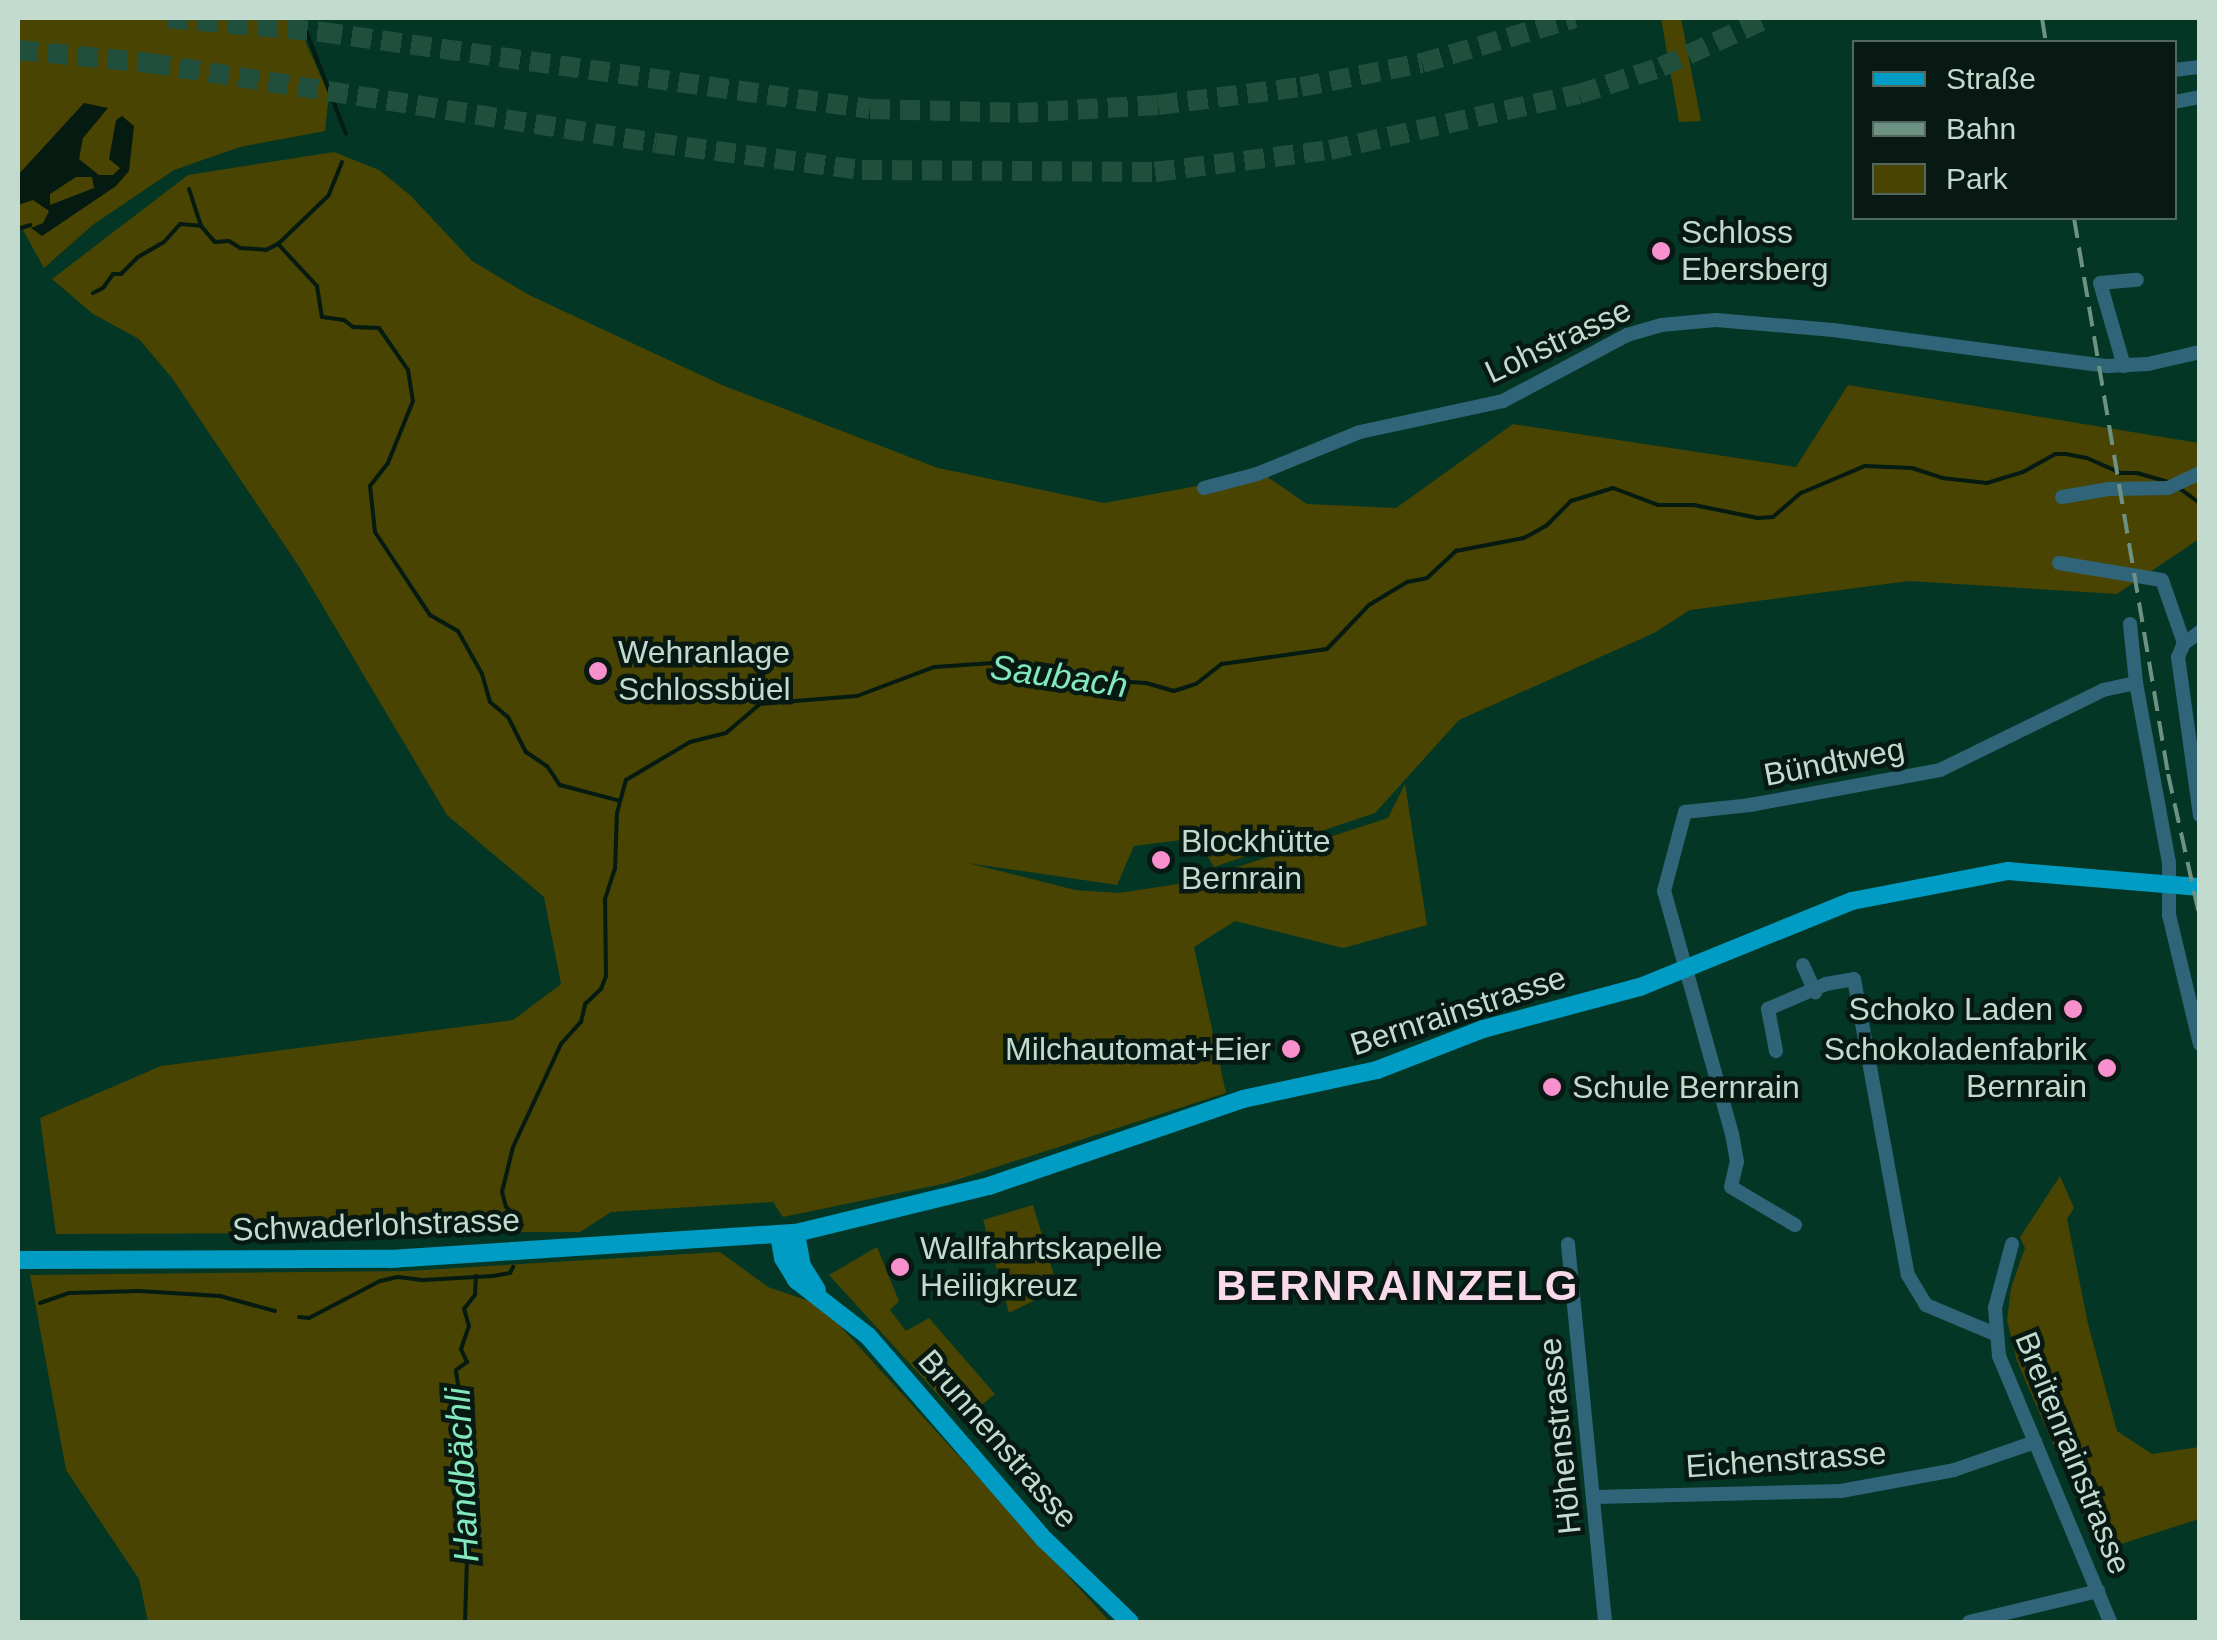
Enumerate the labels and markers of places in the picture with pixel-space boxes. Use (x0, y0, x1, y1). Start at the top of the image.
place label: Schloss Ebersberg (1681, 214, 1829, 289)
marker: Schloss Ebersberg (1650, 240, 1672, 262)
place label: Wehranlage Schlossbüel (618, 634, 791, 709)
marker: Wehranlage Schlossbüel (587, 660, 609, 682)
place label: Blockhütte Bernrain (1181, 823, 1330, 898)
marker: Blockhütte Bernrain (1150, 849, 1172, 871)
place label: Schoko Laden (1848, 990, 2053, 1028)
marker: Schoko Laden (2062, 998, 2084, 1020)
place label: Milchautomat+Eier (1005, 1030, 1271, 1068)
place label: Schokoladenfabrik Bernrain (1824, 1031, 2087, 1106)
marker: Milchautomat+Eier (1280, 1038, 1302, 1060)
marker: Schokoladenfabrik Bernrain (2096, 1057, 2118, 1079)
place label: Schule Bernrain (1572, 1068, 1800, 1106)
marker: Schule Bernrain (1541, 1076, 1563, 1098)
place label: Wallfahrtskapelle Heiligkreuz (920, 1230, 1162, 1305)
marker: Wallfahrtskapelle Heiligkreuz (889, 1256, 911, 1278)

